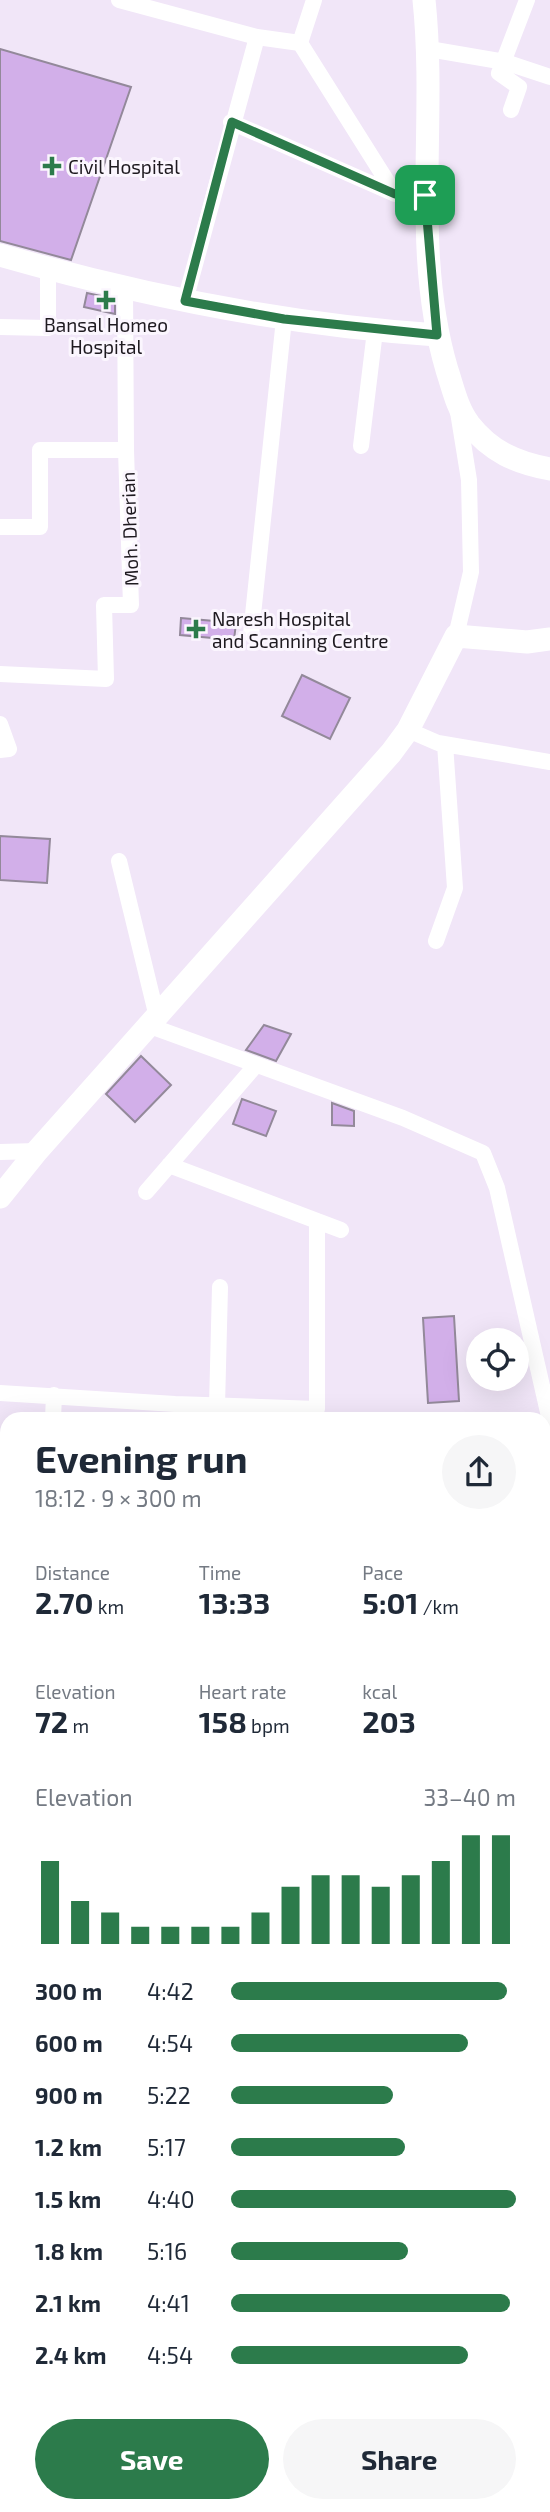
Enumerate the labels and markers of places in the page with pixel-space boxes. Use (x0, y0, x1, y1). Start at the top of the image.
place label: Civil Hospital (68, 155, 180, 178)
marker: Civil Hospital (42, 156, 62, 176)
pin (395, 165, 455, 225)
marker: Bansal Homeo Hospital (96, 290, 116, 310)
place label: Bansal Homeo Hospital (44, 313, 168, 358)
place label: Naresh Hospital and Scanning Centre (212, 607, 389, 652)
marker: Naresh Hospital and Scanning Centre (186, 619, 206, 639)

